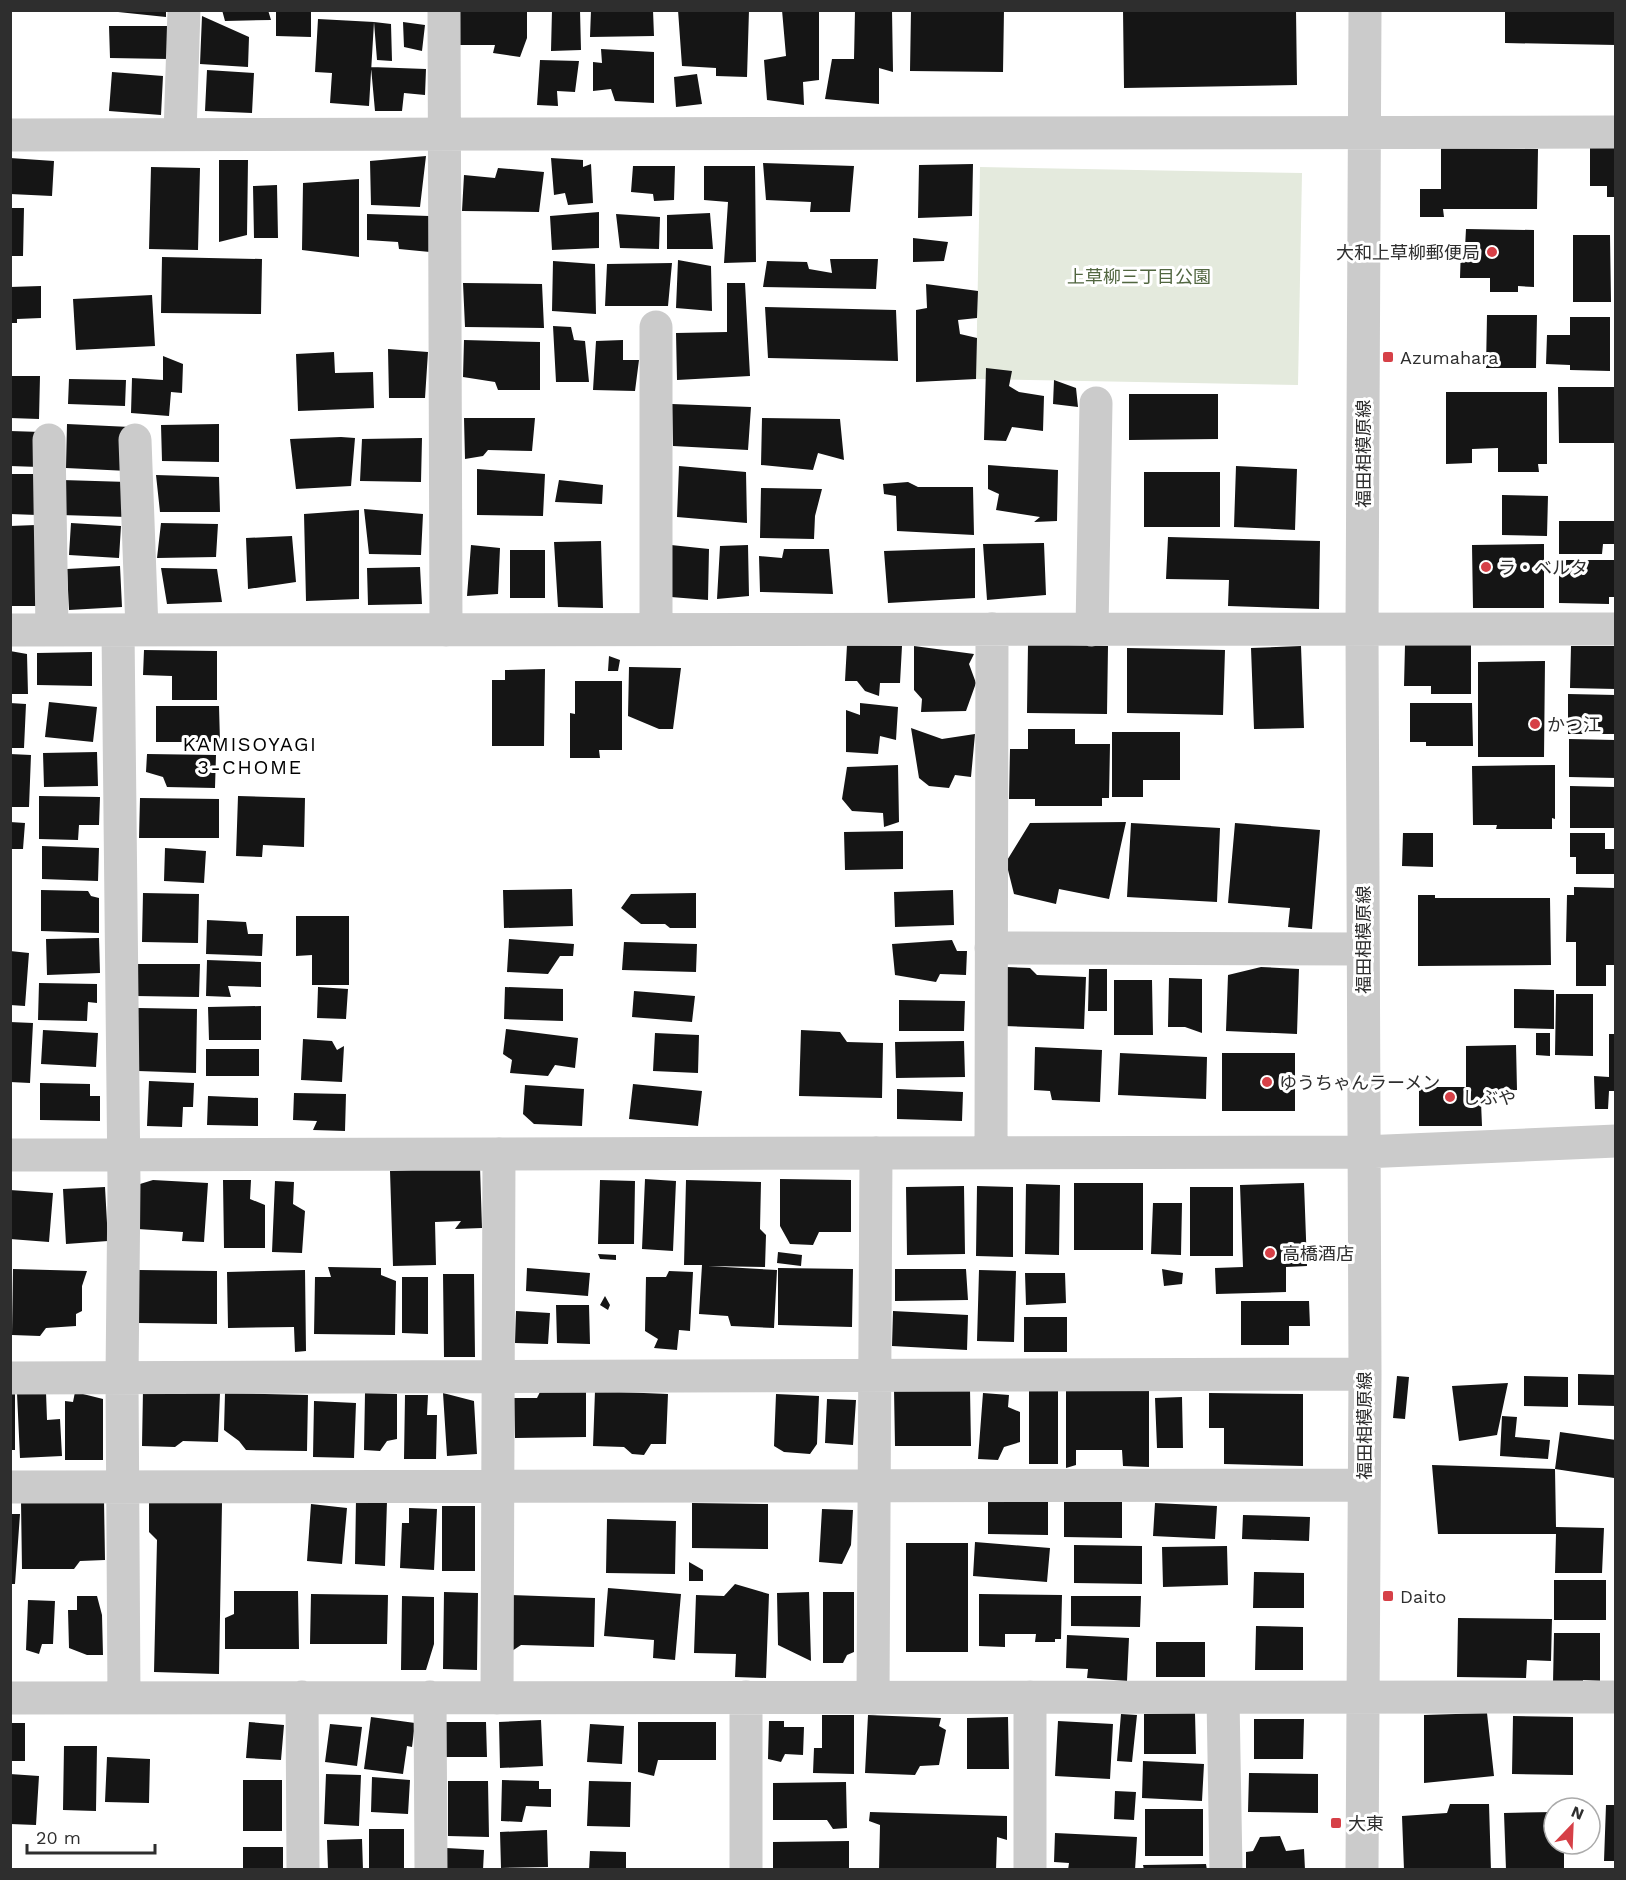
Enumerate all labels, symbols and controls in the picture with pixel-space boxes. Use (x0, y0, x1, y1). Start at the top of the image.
place label: 大和上草柳郵便局 (1336, 242, 1480, 263)
marker: 大和上草柳郵便局 (1485, 245, 1499, 259)
park label: 上草柳三丁目公園 (1067, 266, 1211, 287)
place label: Azumahara (1400, 347, 1499, 368)
marker: Azumahara (1381, 350, 1395, 364)
street label: 福田相模原線 (1353, 400, 1374, 508)
place label: ラ・ベルタ (1498, 557, 1588, 578)
marker: ラ・ベルタ (1479, 560, 1493, 574)
place label: かつ江 (1547, 714, 1601, 735)
marker: かつ江 (1528, 717, 1542, 731)
district label: KAMISOYAGI 3-CHOME (183, 732, 318, 779)
street label: 福田相模原線 (1353, 886, 1374, 994)
place label: ゆうちゃんラーメン (1279, 1072, 1440, 1093)
marker: ゆうちゃんラーメン (1260, 1075, 1274, 1089)
place label: しぶや (1462, 1087, 1516, 1108)
marker: しぶや (1443, 1090, 1457, 1104)
place label: 高橋酒店 (1282, 1243, 1354, 1264)
marker: 高橋酒店 (1263, 1246, 1277, 1260)
street label: 福田相模原線 (1354, 1372, 1375, 1480)
place label: Daito (1400, 1586, 1446, 1607)
marker: Daito (1381, 1589, 1395, 1603)
north arrow (1542, 1796, 1602, 1856)
text: N (1568, 1802, 1587, 1824)
place label: 大東 (1348, 1813, 1384, 1834)
marker: 大東 (1329, 1816, 1343, 1830)
scale bar (27, 1817, 154, 1855)
text: 20 m (36, 1827, 81, 1848)

